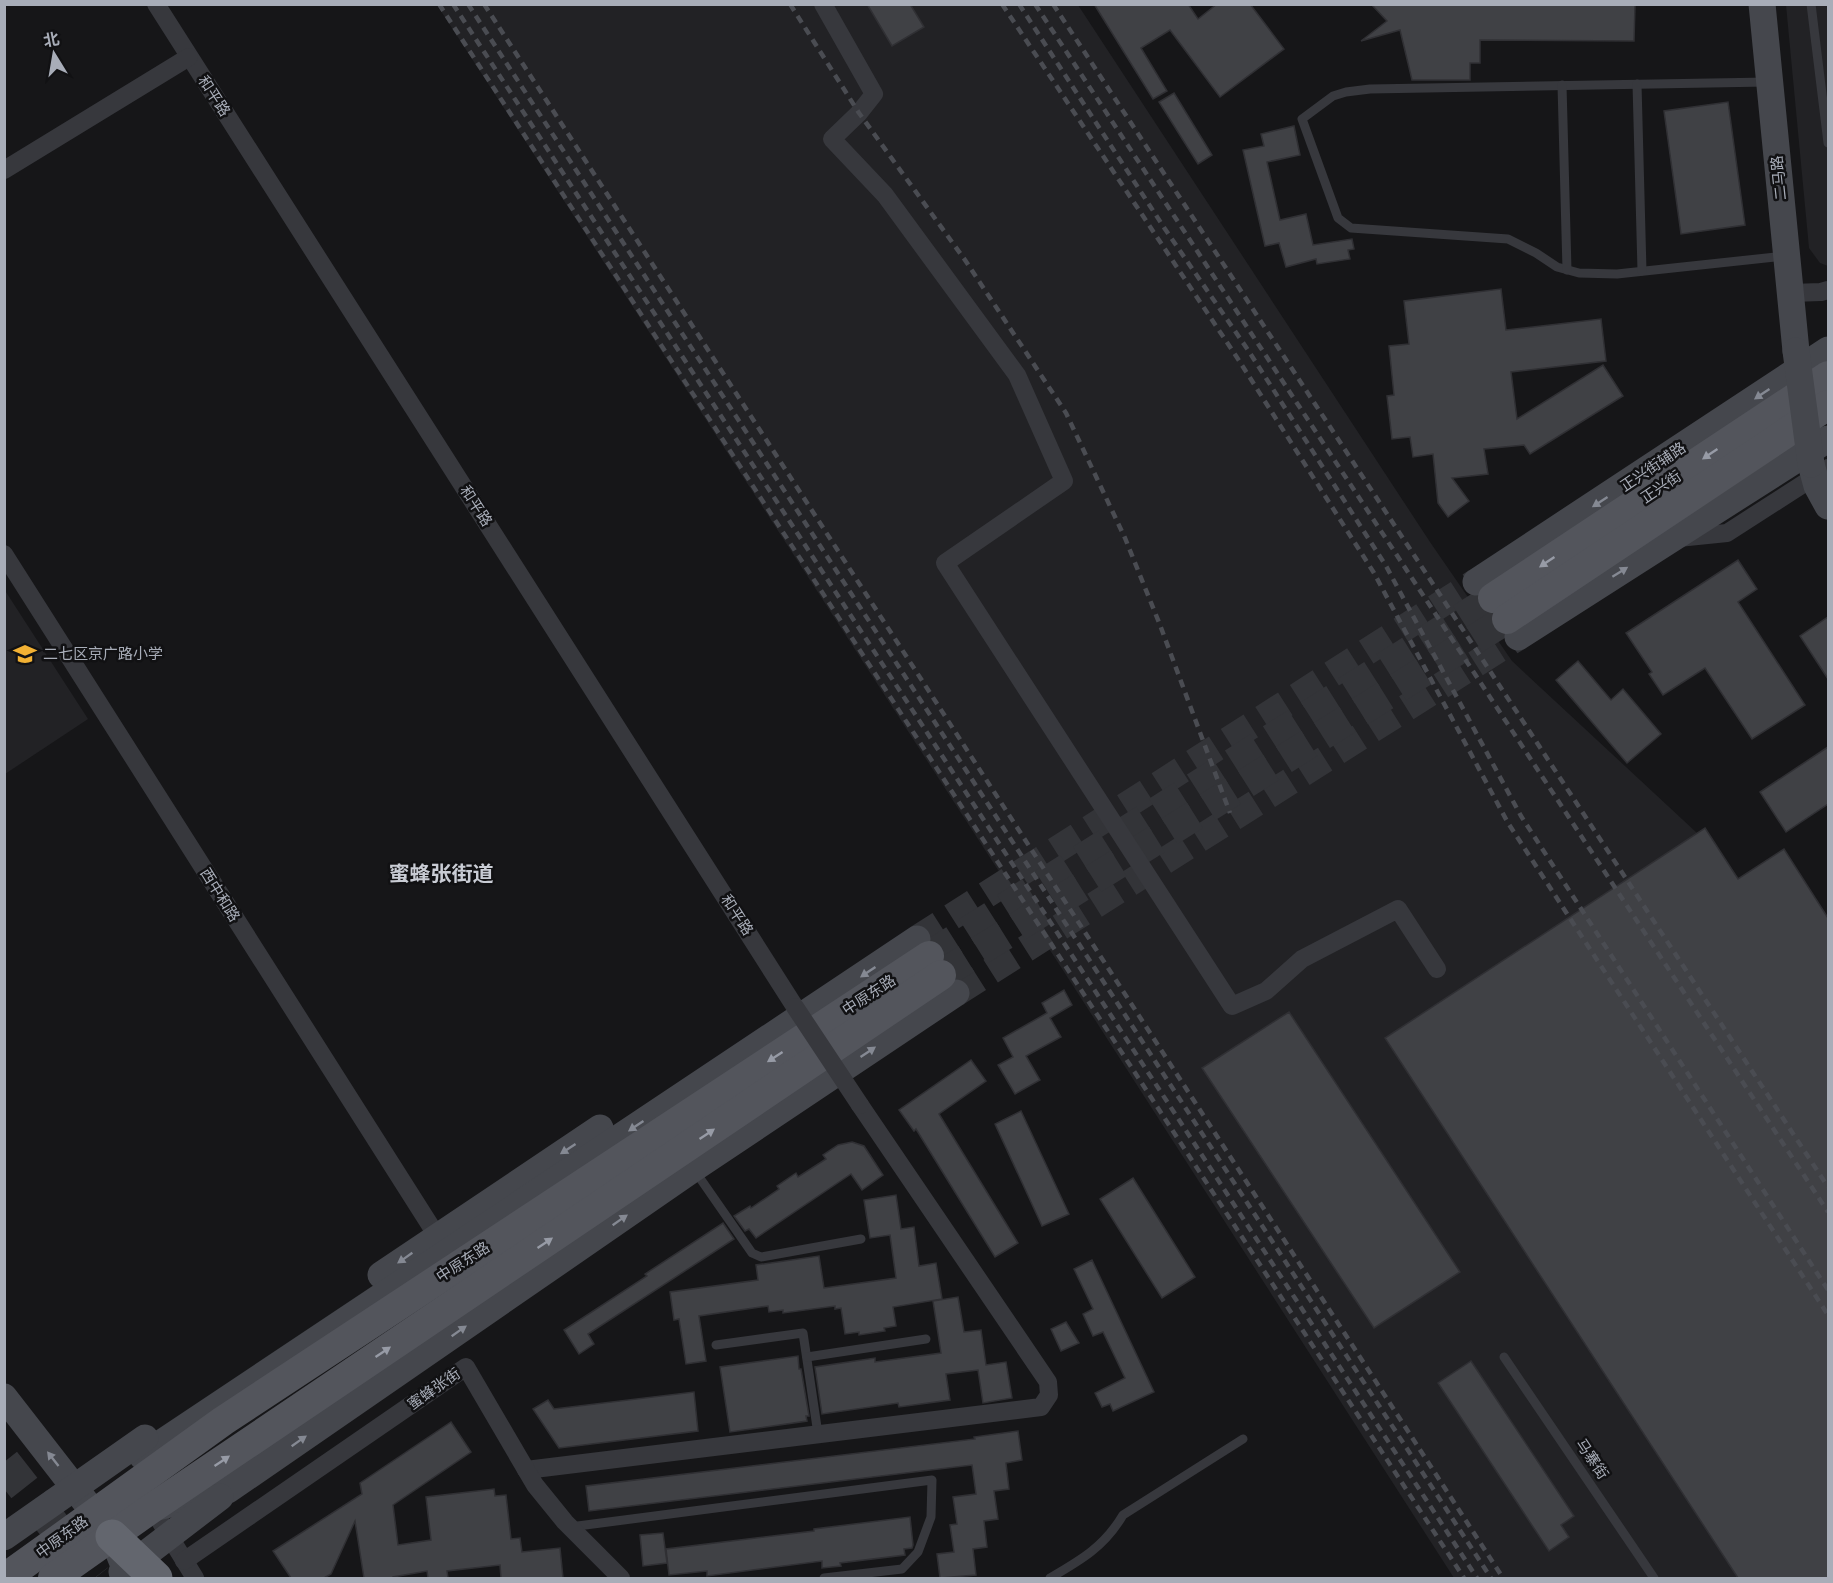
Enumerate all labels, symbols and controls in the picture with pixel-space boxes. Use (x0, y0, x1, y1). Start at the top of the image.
north arrow (24, 24, 84, 84)
text: 北 (42, 29, 61, 51)
street label: 和平路 (194, 72, 234, 120)
street label: 二马路 (1768, 155, 1790, 201)
one-way arrow (1755, 388, 1771, 400)
street label: 正兴街辅路 (1617, 439, 1689, 495)
one-way arrow (1701, 449, 1718, 460)
street label: 正兴街 (1637, 467, 1685, 507)
street label: 和平路 (456, 482, 496, 530)
one-way arrow (1592, 496, 1608, 507)
one-way arrow (1539, 556, 1555, 567)
one-way arrow (1612, 566, 1629, 577)
school or university icon: 二七区京广路小学 (12, 641, 38, 667)
place label: 二七区京广路小学 (43, 645, 163, 663)
district label: 蜜蜂张街道 (389, 862, 494, 886)
street label: 西中和路 (196, 865, 244, 925)
street label: 和平路 (717, 891, 757, 939)
one-way arrow (860, 966, 876, 977)
street label: 中原东路 (839, 971, 899, 1019)
one-way arrow (860, 1047, 876, 1058)
one-way arrow (767, 1052, 783, 1063)
one-way arrow (628, 1120, 644, 1131)
one-way arrow (698, 1128, 715, 1139)
one-way arrow (560, 1143, 576, 1155)
one-way arrow (611, 1214, 627, 1226)
street label: 中原东路 (433, 1238, 493, 1286)
one-way arrow (537, 1238, 553, 1249)
one-way arrow (398, 1252, 414, 1264)
one-way arrow (451, 1325, 467, 1337)
one-way arrow (375, 1346, 391, 1358)
street label: 蜜蜂张街 (404, 1364, 464, 1414)
one-way arrow (290, 1435, 306, 1447)
street label: 马寨街 (1572, 1435, 1612, 1483)
one-way arrow (47, 1452, 59, 1468)
one-way arrow (214, 1456, 230, 1467)
street label: 中原东路 (32, 1512, 92, 1562)

